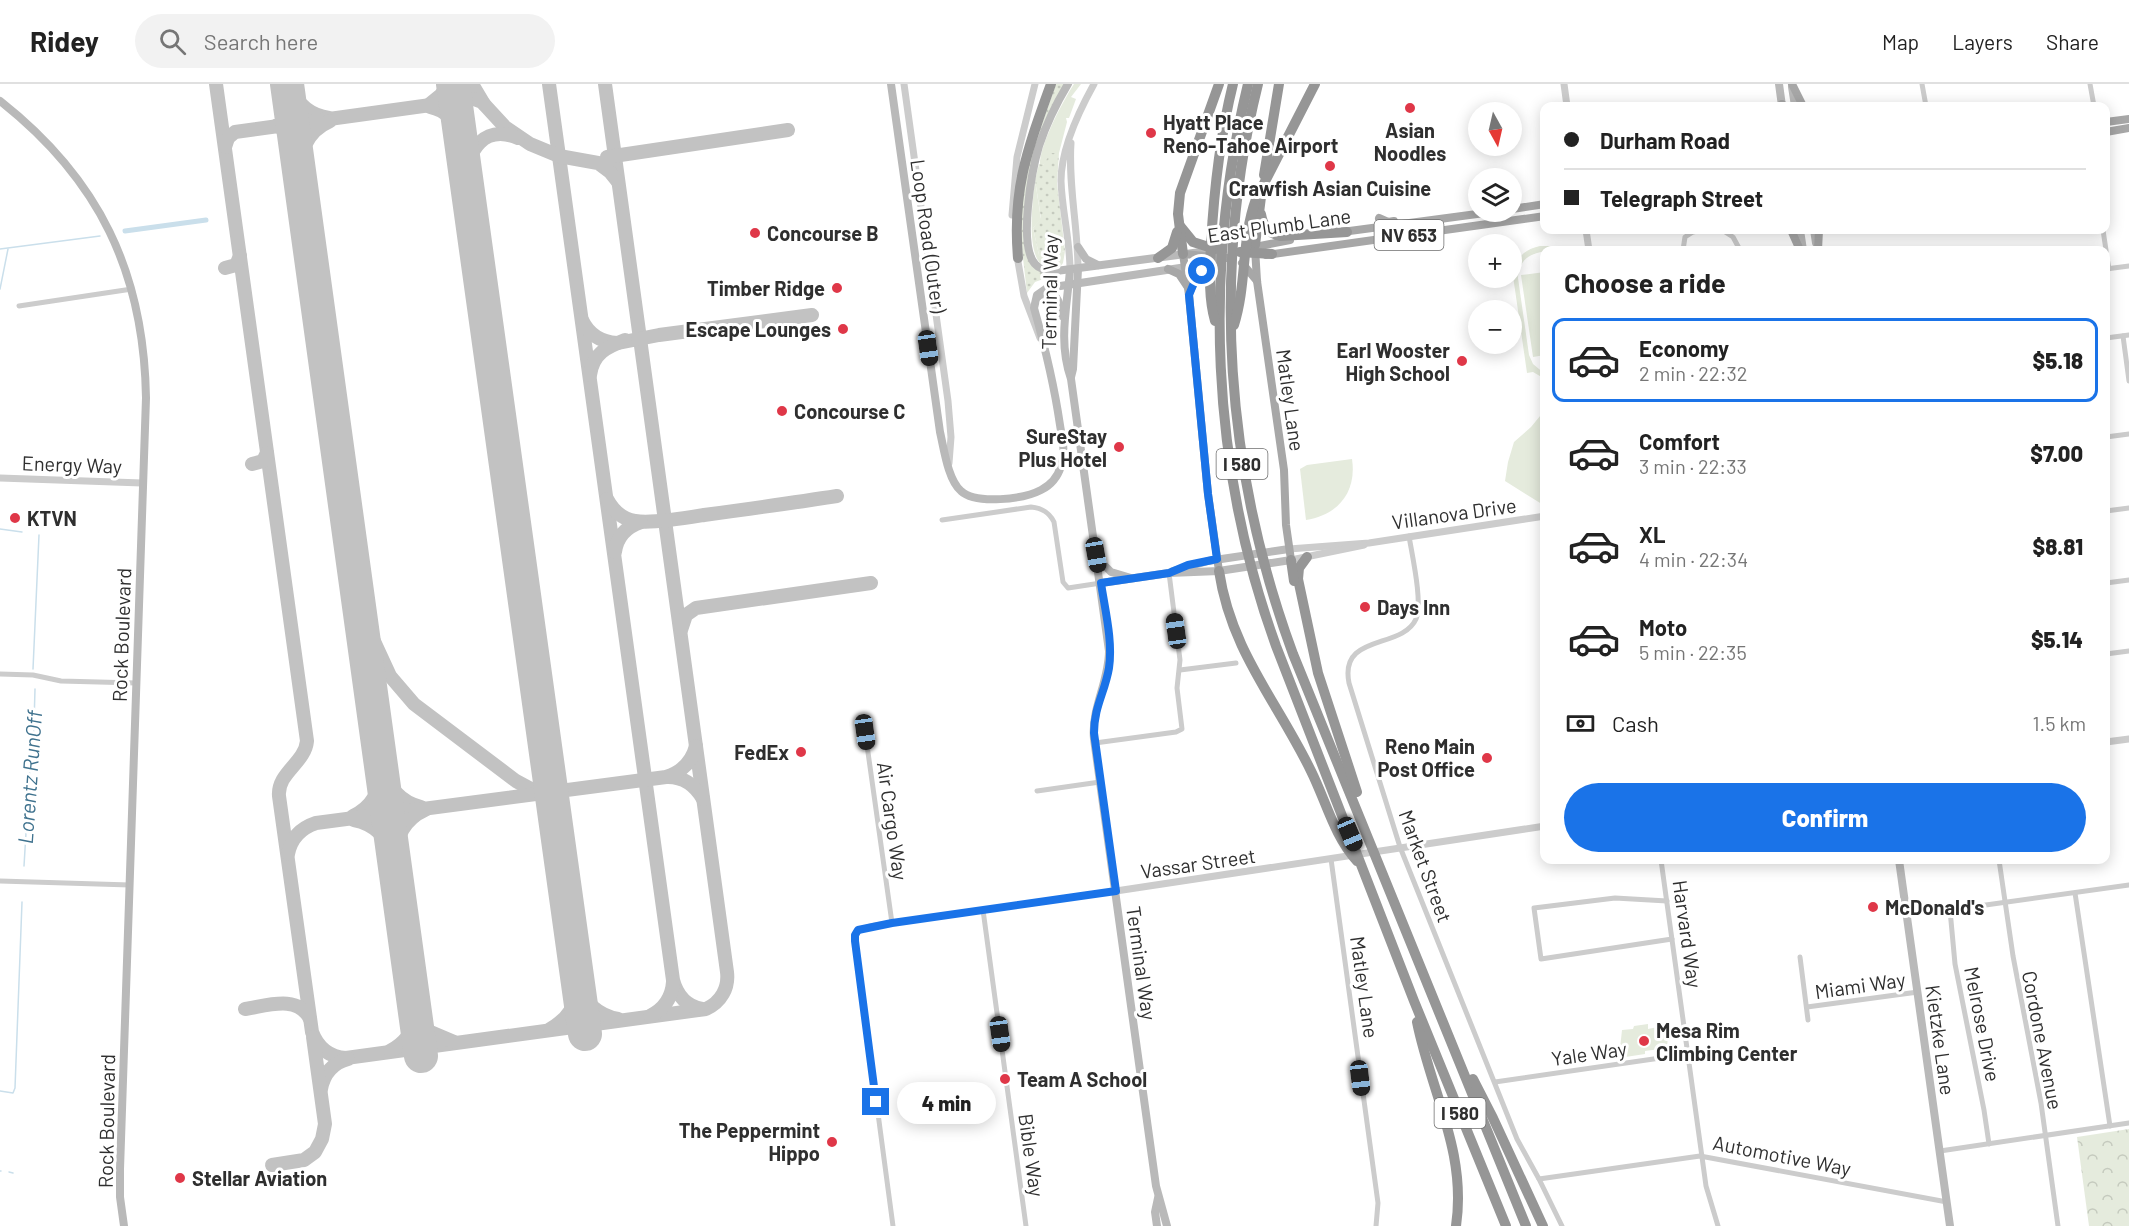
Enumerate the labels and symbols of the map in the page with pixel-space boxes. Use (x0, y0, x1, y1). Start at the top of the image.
marker: Asian Noodles (1403, 101, 1417, 115)
north arrow (1468, 102, 1522, 156)
place label: Hyatt Place Reno-Tahoe Airport (1163, 110, 1338, 157)
place label: Asian Noodles (1374, 118, 1446, 165)
marker: Hyatt Place Reno-Tahoe Airport (1144, 126, 1158, 140)
street label: Loop Road (Outer) (906, 158, 952, 315)
marker: Crawfish Asian Cuisine (1323, 159, 1337, 173)
place label: Crawfish Asian Cuisine (1229, 176, 1431, 200)
street label: East Plumb Lane (1206, 203, 1352, 247)
road number: NV 653 (1374, 220, 1444, 250)
place label: Concourse B (767, 221, 879, 245)
marker: Concourse B (748, 226, 762, 240)
street label: Terminal Way (1036, 234, 1062, 350)
route start (1188, 257, 1215, 284)
place label: Timber Ridge (707, 276, 825, 300)
marker: Timber Ridge (830, 281, 844, 295)
place label: Escape Lounges (685, 317, 831, 341)
marker: Escape Lounges (836, 322, 850, 336)
car (917, 329, 939, 367)
place label: Earl Wooster High School (1337, 338, 1450, 385)
street label: Matley Lane (1272, 347, 1310, 453)
marker: Earl Wooster High School (1455, 354, 1469, 368)
place label: Concourse C (794, 399, 905, 423)
marker: Concourse C (775, 404, 789, 418)
place label: SureStay Plus Hotel (1019, 424, 1107, 471)
marker: SureStay Plus Hotel (1112, 440, 1126, 454)
road number: I 580 (1216, 449, 1268, 479)
street label: Energy Way (21, 450, 123, 478)
street label: Villanova Drive (1390, 492, 1518, 534)
place label: KTVN (27, 506, 77, 530)
marker: KTVN (8, 511, 22, 525)
car (1084, 536, 1108, 574)
street label: Rock Boulevard (107, 567, 135, 703)
place label: Days Inn (1377, 595, 1450, 619)
marker: Days Inn (1358, 600, 1372, 614)
car (1165, 612, 1187, 650)
water label: Lorentz RunOff (12, 709, 46, 845)
car (854, 713, 876, 751)
place label: Reno Main Post Office (1377, 734, 1475, 781)
place label: FedEx (734, 740, 789, 764)
marker: FedEx (794, 745, 808, 759)
marker: Reno Main Post Office (1480, 751, 1494, 765)
street label: Air Cargo Way (873, 760, 913, 882)
street label: Market Street (1395, 807, 1457, 925)
car (1335, 814, 1365, 854)
street label: Vassar Street (1139, 843, 1257, 883)
street label: Harvard Way (1669, 879, 1707, 989)
place label: McDonald's (1885, 895, 1984, 919)
marker: McDonald's (1866, 900, 1880, 914)
street label: Terminal Way (1122, 904, 1162, 1022)
street label: Matley Lane (1346, 934, 1384, 1040)
street label: Melrose Drive (1960, 965, 2006, 1083)
street label: Miami Way (1813, 967, 1907, 1003)
street label: Cordone Avenue (2018, 969, 2068, 1111)
street label: Kietzke Lane (1921, 983, 1961, 1097)
car (989, 1015, 1011, 1053)
place label: Mesa Rim Climbing Center (1656, 1018, 1798, 1065)
marker: Mesa Rim Climbing Center (1637, 1034, 1651, 1048)
street label: Yale Way (1550, 1036, 1628, 1070)
street label: Rock Boulevard (93, 1054, 119, 1188)
car (1349, 1059, 1371, 1097)
place label: Team A School (1017, 1067, 1147, 1091)
marker: Team A School (998, 1072, 1012, 1086)
callout: 4 min (897, 1081, 996, 1123)
route end (862, 1088, 889, 1115)
road number: I 580 (1434, 1098, 1486, 1128)
street label: Bible Way (1014, 1112, 1050, 1198)
place label: The Peppermint Hippo (679, 1118, 820, 1165)
street label: Automotive Way (1711, 1130, 1853, 1180)
marker: The Peppermint Hippo (825, 1135, 839, 1149)
place label: Stellar Aviation (192, 1166, 327, 1190)
marker: Stellar Aviation (173, 1171, 187, 1185)

